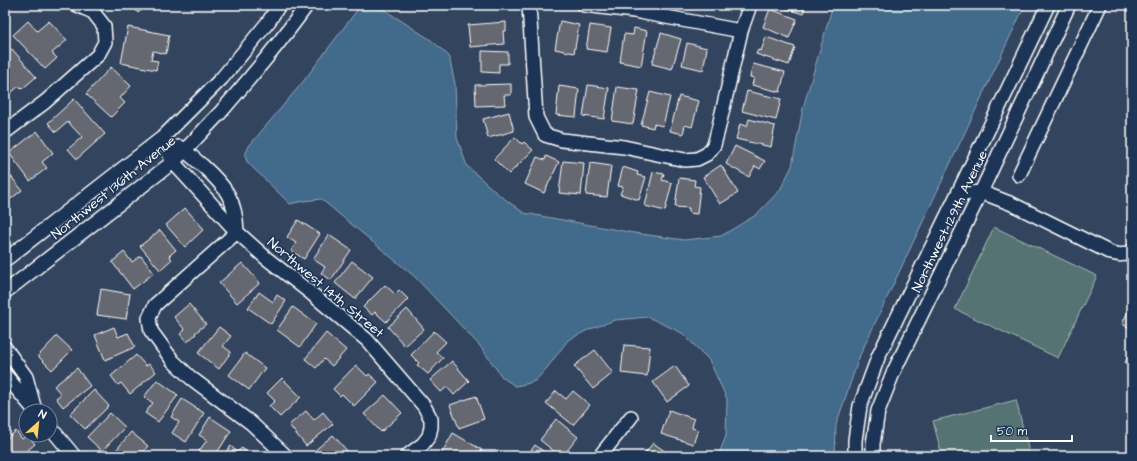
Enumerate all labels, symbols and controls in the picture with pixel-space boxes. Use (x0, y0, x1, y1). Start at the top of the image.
street label: Northwest 136th Avenue (47, 131, 181, 244)
street label: Northwest 129th Avenue (907, 147, 993, 296)
street label: Northwest 14th Street (263, 233, 388, 343)
north arrow (18, 403, 58, 443)
text: N (36, 406, 49, 423)
scale bar (991, 417, 1072, 443)
text: 50 m (997, 423, 1028, 440)

